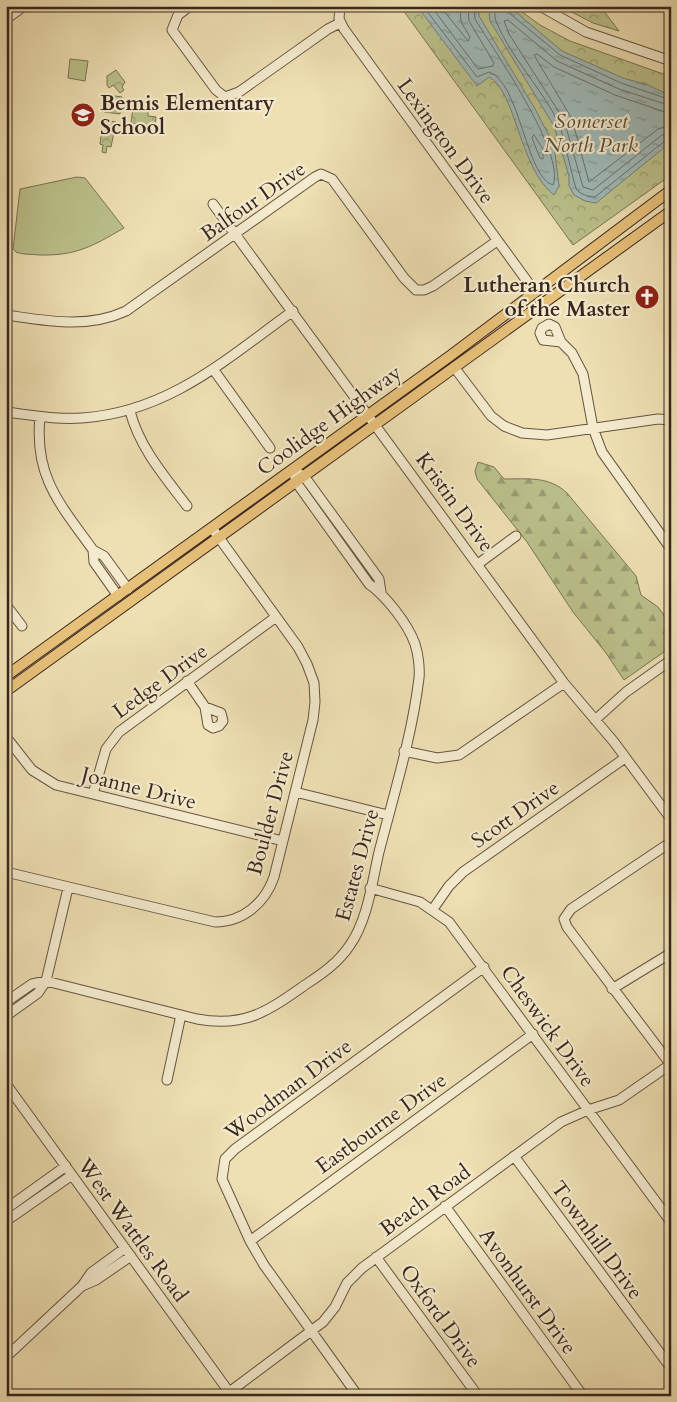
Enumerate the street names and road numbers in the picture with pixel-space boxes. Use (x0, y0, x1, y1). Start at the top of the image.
street label: Lexington Drive (390, 73, 501, 210)
street label: Balfour Drive (195, 155, 312, 248)
street label: Coolidge Highway (251, 358, 407, 483)
street label: Kristin Drive (408, 446, 501, 558)
street label: Ledge Drive (107, 637, 214, 726)
street label: Boulder Drive (240, 748, 301, 878)
street label: Joanne Drive (76, 759, 199, 817)
street label: Scott Drive (466, 774, 565, 855)
street label: Estates Drive (329, 806, 386, 925)
street label: Cheswick Drive (494, 959, 602, 1093)
street label: Woodman Drive (218, 1032, 358, 1147)
street label: Eastbourne Drive (310, 1066, 453, 1181)
street label: West Wattles Road (70, 1152, 195, 1308)
street label: Beach Road (374, 1158, 477, 1243)
street label: Townhill Drive (544, 1175, 649, 1305)
street label: Avonhurst Drive (472, 1222, 583, 1360)
street label: Oxford Drive (393, 1259, 488, 1374)

